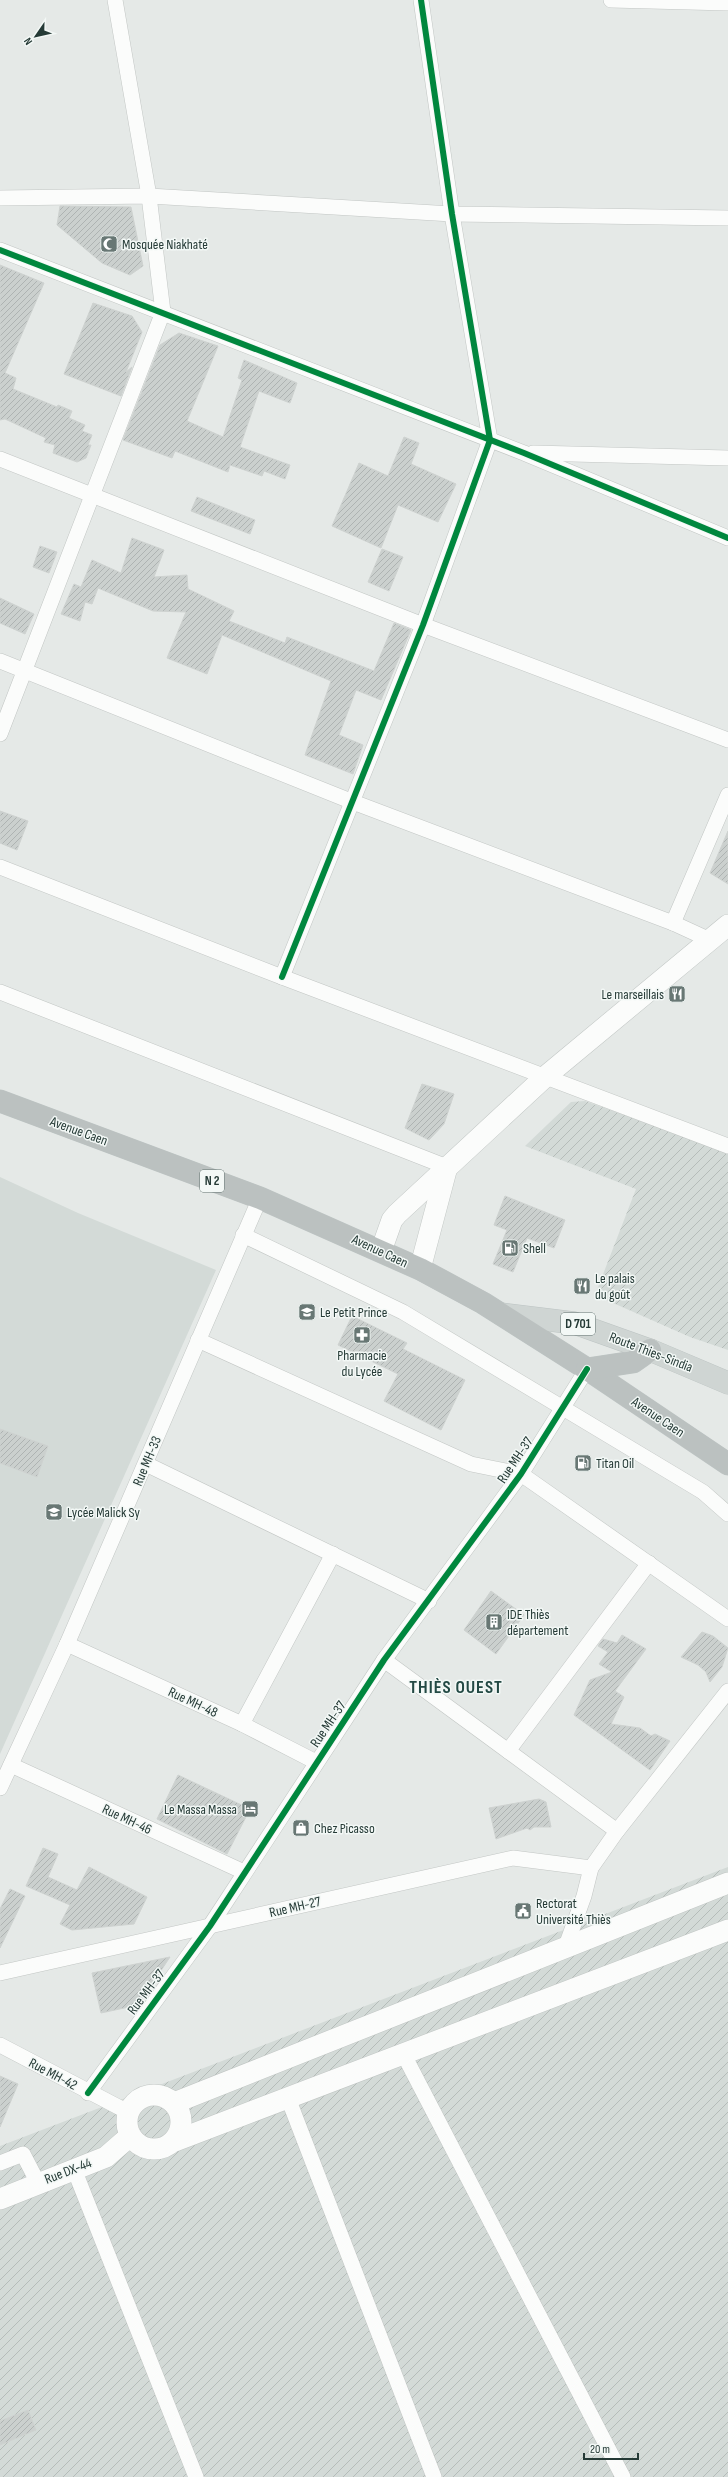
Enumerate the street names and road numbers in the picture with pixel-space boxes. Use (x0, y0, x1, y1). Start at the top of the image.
street label: Avenue Caen (47, 1112, 110, 1149)
road number: N 2 (200, 1170, 224, 1192)
street label: Avenue Caen (348, 1230, 411, 1271)
road number: D 701 (561, 1313, 595, 1335)
street label: Route Thies-Sindia (607, 1328, 695, 1376)
street label: Avenue Caen (628, 1393, 688, 1441)
street label: Rue MH-33 (129, 1433, 165, 1488)
street label: Rue MH-37 (493, 1433, 537, 1486)
street label: Rue MH-48 (165, 1683, 221, 1721)
street label: Rue MH-37 (306, 1697, 350, 1750)
street label: Rue MH-46 (100, 1800, 154, 1838)
street label: Rue MH-27 (268, 1893, 323, 1921)
street label: Rue MH-37 (123, 1966, 169, 2018)
street label: Rue MH-42 (26, 2054, 80, 2094)
street label: Rue DX-44 (42, 2154, 94, 2188)

